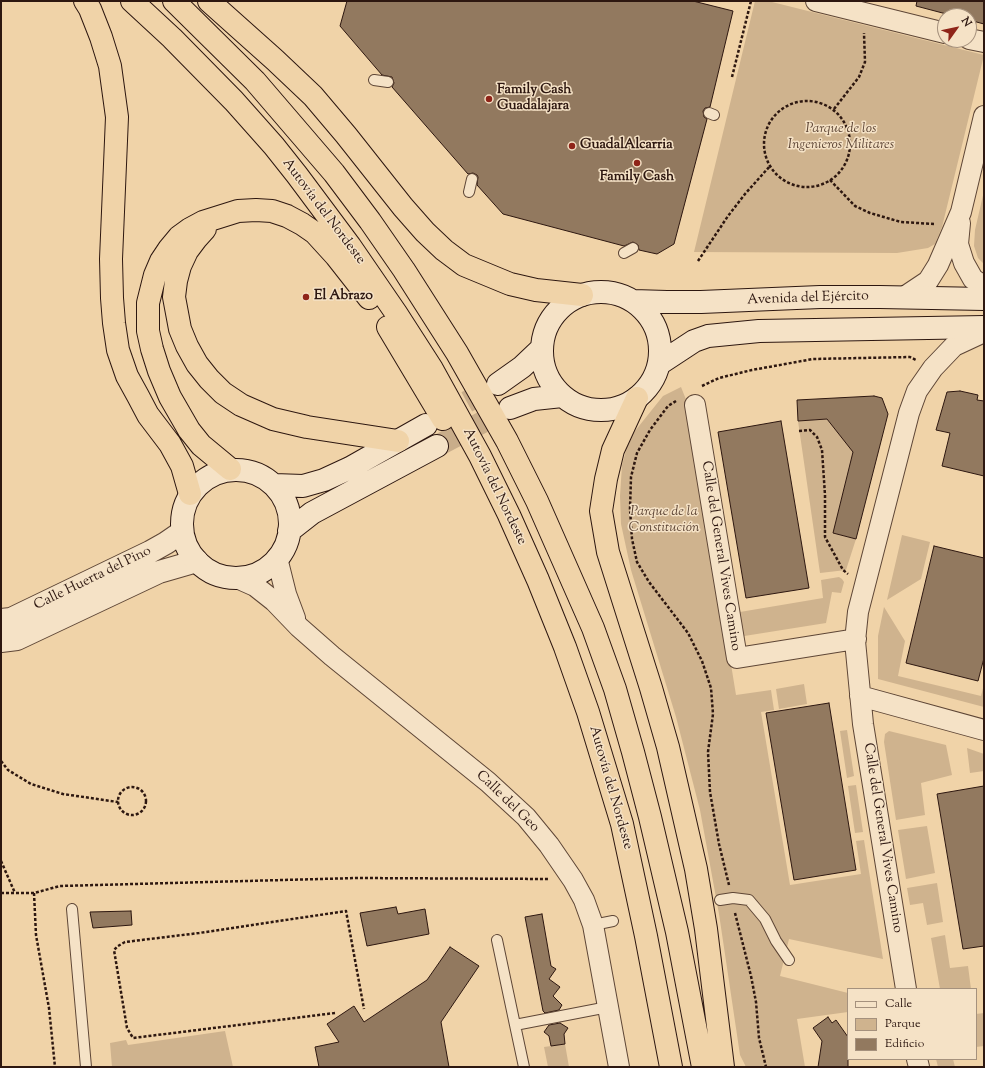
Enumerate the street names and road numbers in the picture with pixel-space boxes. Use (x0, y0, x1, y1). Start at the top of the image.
street label: Autovía del Nordeste (278, 156, 368, 268)
street label: Avenida del Ejército (747, 288, 869, 310)
street label: Autovía del Nordeste (458, 426, 530, 548)
street label: Calle del General Vives Camino (697, 460, 743, 652)
street label: Calle Huerta del Pino (32, 543, 154, 615)
street label: Autovía del Nordeste (584, 724, 636, 852)
street label: Calle del General Vives Camino (859, 742, 905, 934)
street label: Calle del Geo (472, 768, 542, 836)

